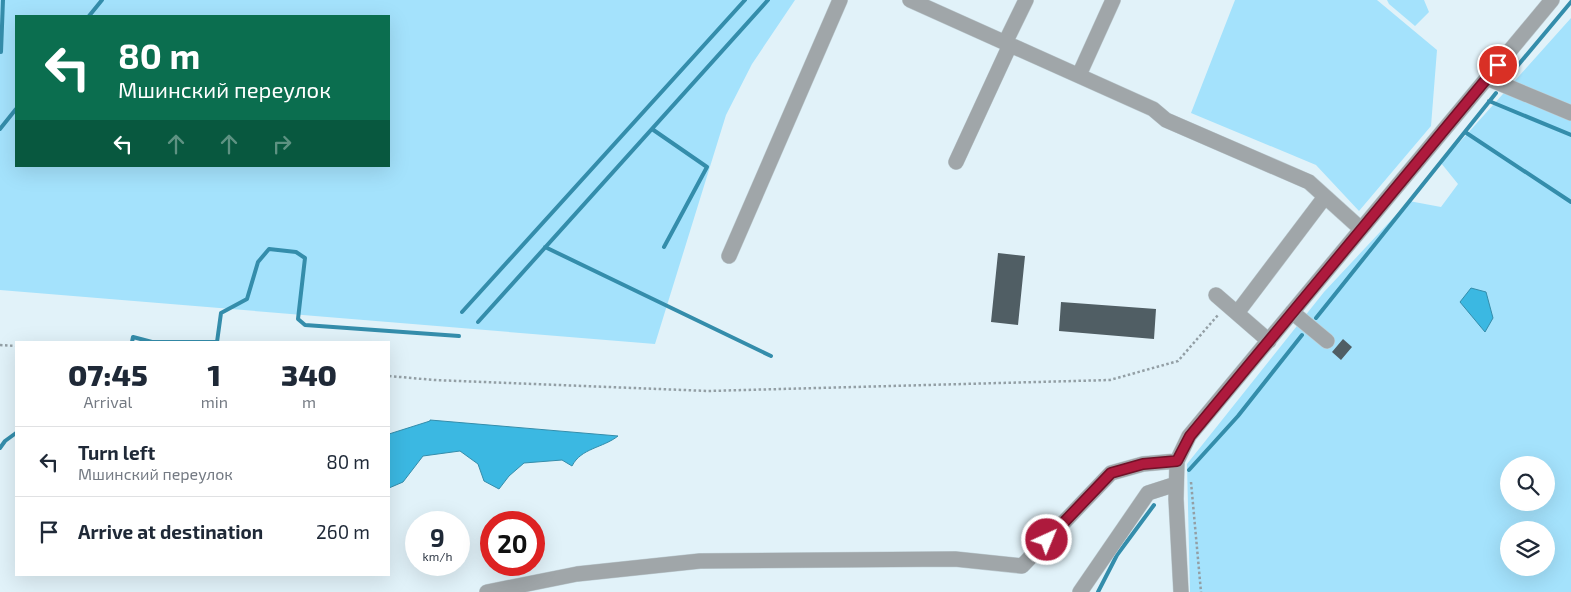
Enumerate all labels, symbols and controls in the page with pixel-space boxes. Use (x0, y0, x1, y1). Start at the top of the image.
text: 80 m (118, 34, 200, 76)
icon: left (35, 35, 100, 100)
pin (1477, 44, 1519, 86)
icon: arrive (1484, 51, 1512, 79)
text: Мшинский переулок (118, 76, 331, 102)
icon: left (109, 130, 137, 158)
icon: ahead (162, 130, 190, 158)
icon: ahead (215, 130, 243, 158)
icon: right (268, 130, 296, 158)
text: 07:45 (68, 356, 148, 392)
text: 1 (208, 356, 221, 392)
text: 340 (281, 356, 337, 392)
text: Arrival (84, 392, 132, 411)
text: min (201, 392, 228, 411)
text: m (302, 392, 316, 411)
text: Turn left (78, 441, 155, 464)
icon: left (35, 448, 63, 476)
text: 80 m (326, 450, 370, 473)
map controls (1500, 456, 1555, 576)
button: search (1500, 456, 1555, 511)
text: Мшинский переулок (78, 464, 233, 483)
speed limit sign: 20 (480, 511, 545, 576)
position arrow (1020, 513, 1072, 565)
icon: arrive (35, 518, 63, 546)
text: Arrive at destination (78, 520, 263, 543)
text: 260 m (316, 520, 370, 543)
button: layers (1500, 521, 1555, 576)
text: 9 (430, 522, 445, 552)
text: km/h (423, 549, 452, 563)

